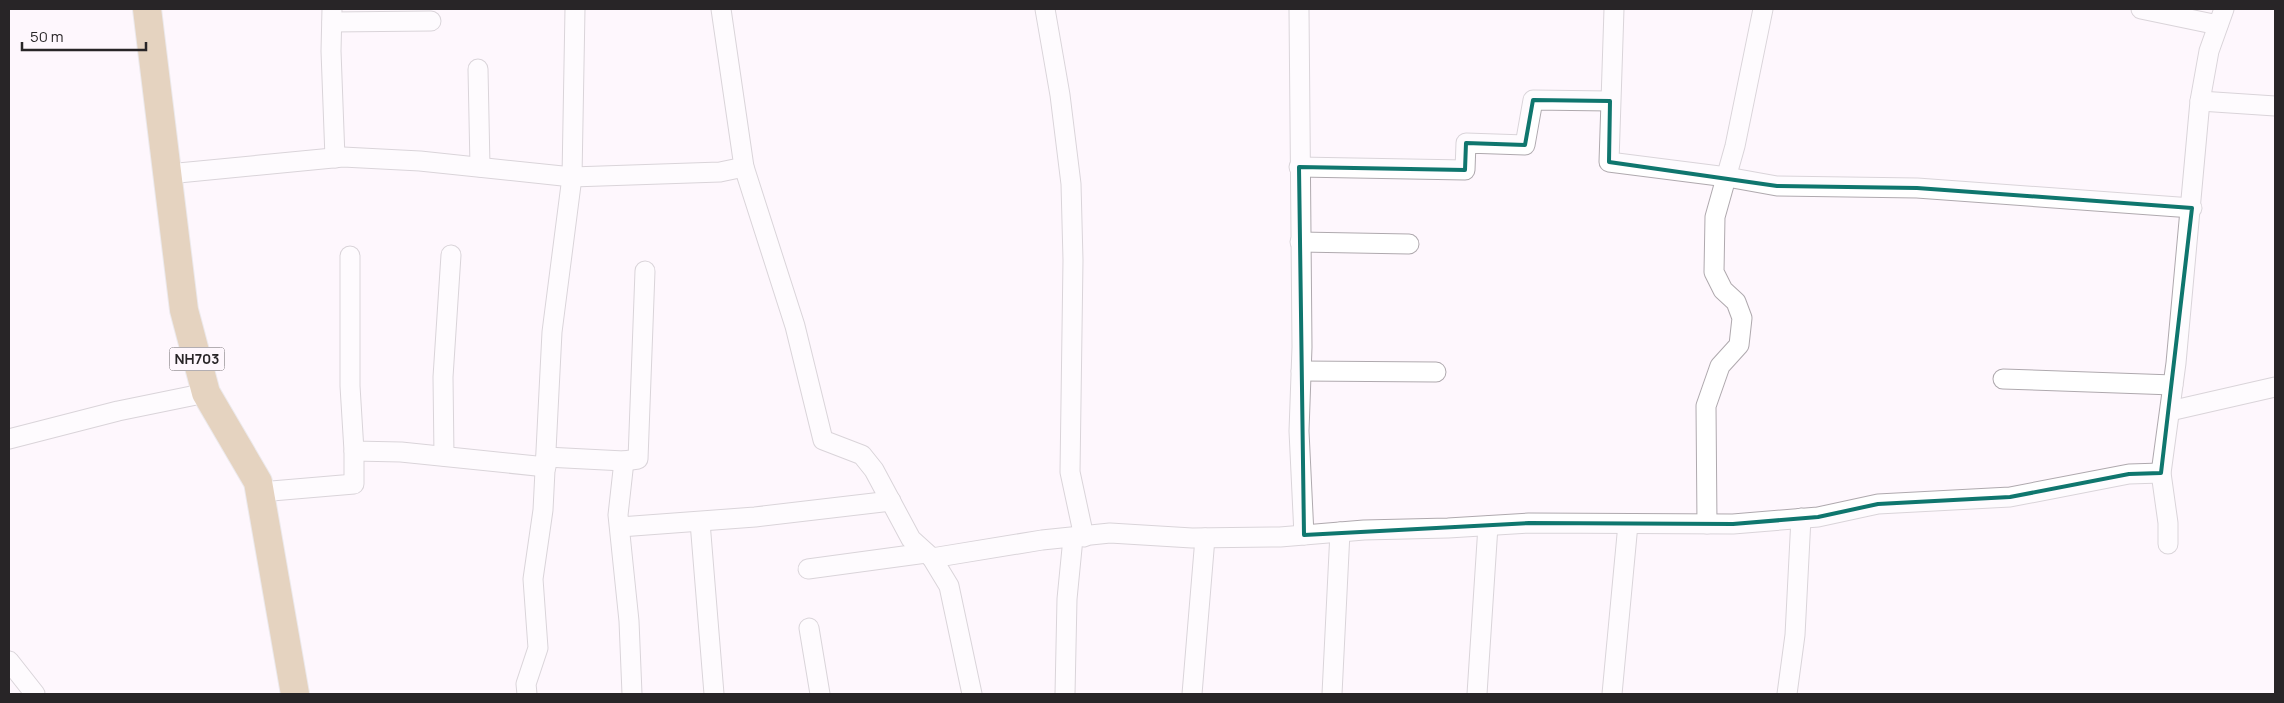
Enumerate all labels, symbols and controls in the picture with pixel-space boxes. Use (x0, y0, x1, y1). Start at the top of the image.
scale bar (22, 20, 146, 52)
text: 50 m (30, 26, 64, 47)
road number: NH703 (170, 348, 224, 370)

